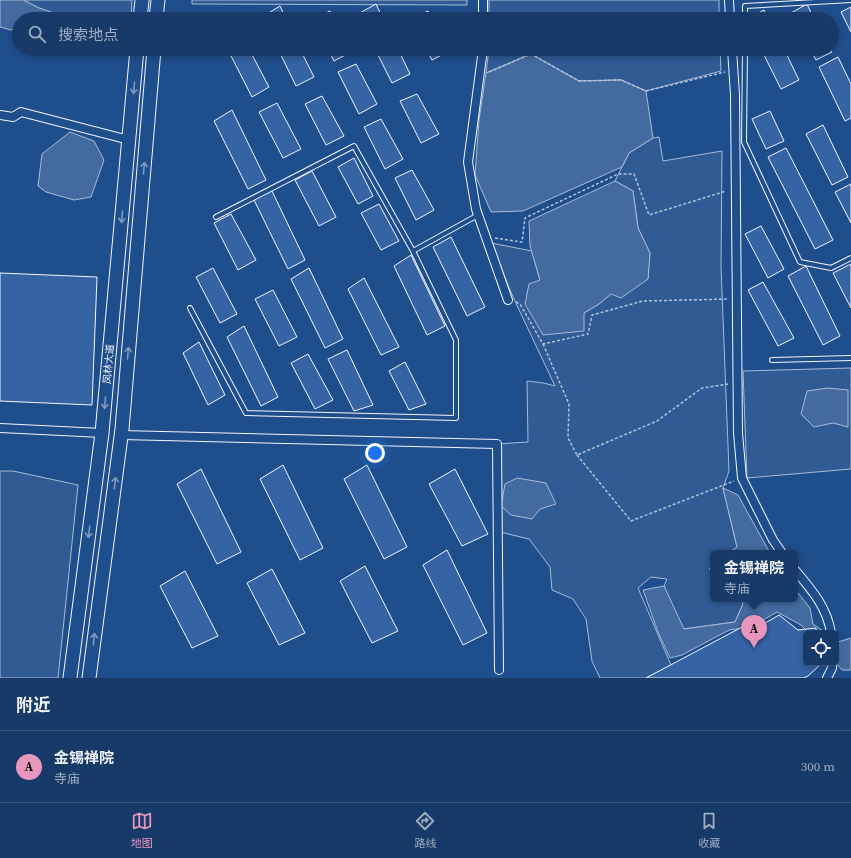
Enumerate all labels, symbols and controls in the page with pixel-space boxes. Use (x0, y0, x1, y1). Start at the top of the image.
search box (12, 12, 839, 56)
icon: search (26, 23, 48, 45)
text: 搜索地点 (58, 24, 118, 45)
one-way arrow (130, 81, 137, 94)
one-way arrow (140, 162, 147, 175)
one-way arrow (118, 210, 125, 223)
street label: 凤林大道 (100, 344, 117, 385)
one-way arrow (124, 347, 132, 360)
one-way arrow (101, 396, 108, 409)
your location (365, 443, 385, 463)
one-way arrow (111, 477, 119, 490)
one-way arrow (85, 525, 93, 538)
popup (710, 550, 798, 602)
text: 金锡禅院 (724, 557, 784, 578)
text: 寺庙 (724, 580, 750, 597)
pin: A (741, 615, 767, 648)
map controls (803, 630, 839, 666)
button: locate (803, 630, 839, 666)
one-way arrow (91, 633, 98, 646)
text: 附近 (16, 693, 50, 717)
text: 金锡禅院 (54, 747, 114, 768)
text: A (25, 758, 33, 775)
text: 300 m (801, 758, 835, 775)
text: 寺庙 (54, 770, 80, 787)
tab: 地图 (131, 810, 153, 851)
tab: 路线 (414, 810, 436, 851)
tab: 收藏 (698, 810, 720, 851)

